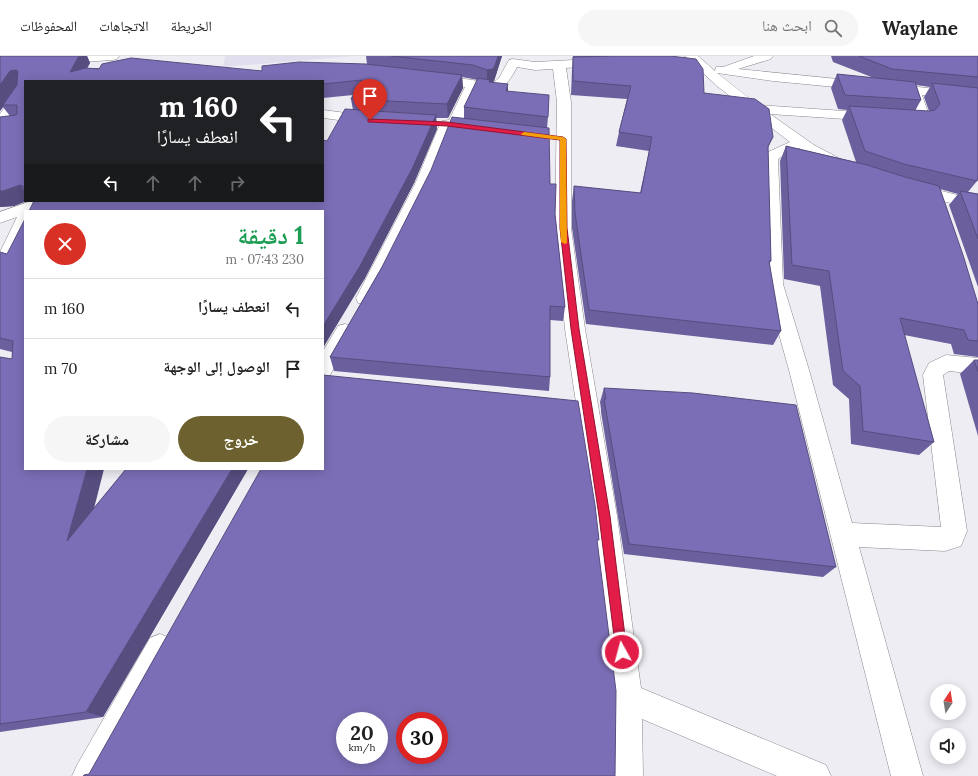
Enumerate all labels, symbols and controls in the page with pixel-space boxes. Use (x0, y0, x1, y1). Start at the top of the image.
search box (578, 10, 858, 46)
text: ابحث هنا (762, 16, 812, 35)
text: Waylane (882, 16, 958, 40)
text: المحفوظات (20, 17, 77, 35)
text: الاتجاهات (99, 17, 149, 35)
text: الخريطة (171, 17, 212, 35)
icon: search (822, 17, 844, 39)
pin (353, 79, 387, 120)
icon: arrive (359, 85, 381, 107)
text: 160 m (160, 89, 238, 125)
icon: left (252, 96, 304, 148)
text: انعطف يسارًا (157, 125, 238, 148)
icon: left (100, 172, 122, 194)
icon: ahead (142, 172, 164, 194)
icon: ahead (184, 172, 206, 194)
icon: right (226, 172, 248, 194)
text: 1 دقيقة (238, 220, 304, 251)
button: close (44, 223, 86, 265)
text: 230 m · 07:43 (225, 251, 304, 268)
text: انعطف يسارًا (198, 297, 270, 316)
icon: left (282, 298, 304, 320)
text: 160 m (44, 299, 85, 318)
text: الوصول إلى الوجهة (163, 357, 270, 376)
icon: arrive (282, 358, 304, 380)
text: 70 m (44, 359, 78, 378)
button: مشاركة (44, 416, 170, 462)
button: خروج (178, 416, 304, 462)
position arrow (601, 631, 643, 673)
north arrow (930, 684, 966, 720)
map controls (930, 684, 966, 764)
speed limit sign: 30 (396, 712, 448, 764)
text: 20 (350, 720, 374, 745)
button: sound (930, 728, 966, 764)
text: km/h (348, 741, 376, 754)

